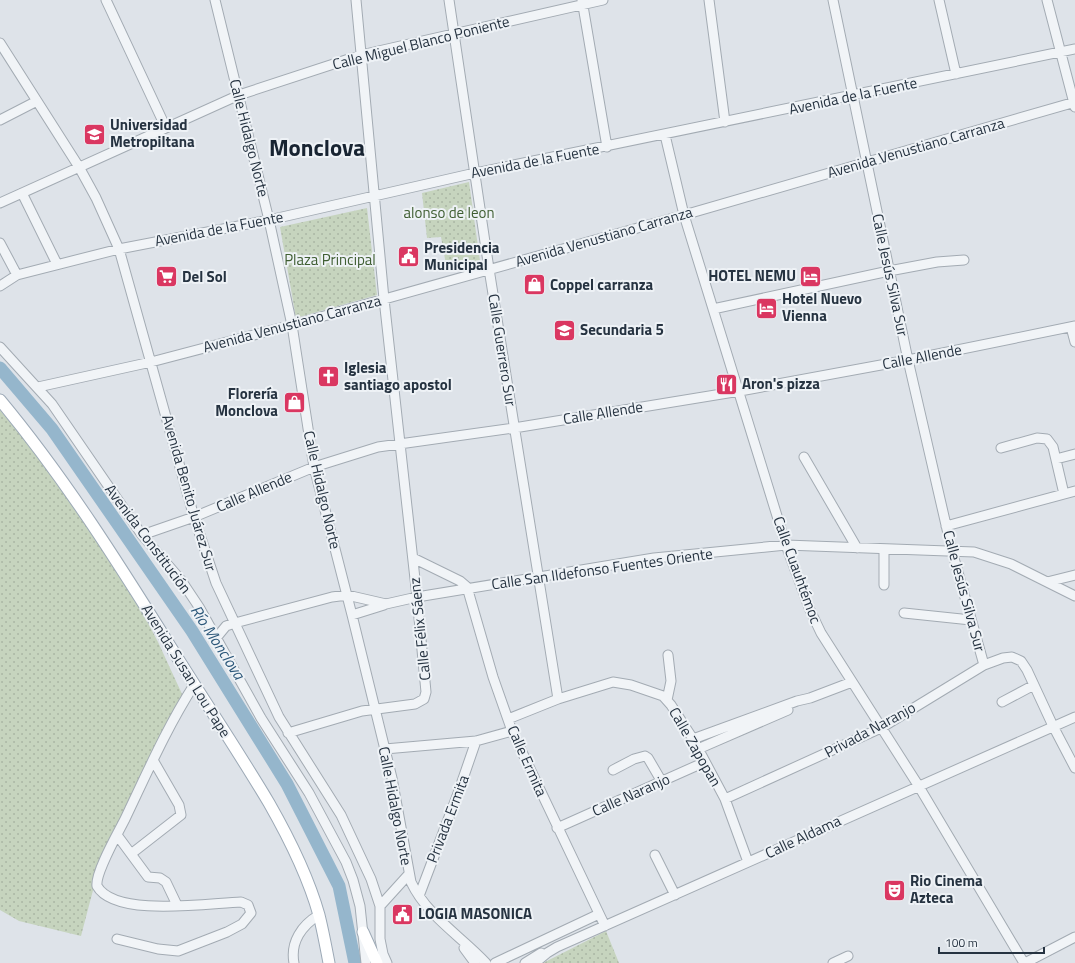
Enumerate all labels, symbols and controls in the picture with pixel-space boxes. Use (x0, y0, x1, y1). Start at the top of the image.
street label: Calle Miguel Blanco Poniente (330, 9, 512, 76)
street label: Avenida de la Fuente (787, 71, 919, 120)
street label: Calle Hidalgo Norte (224, 77, 275, 199)
street label: Avenida Venustiano Carranza (824, 111, 1008, 184)
place label: Universidad Metropiltana (110, 113, 195, 153)
school or university icon: Universidad Metropiltana (82, 121, 108, 147)
district label: Monclova (269, 130, 365, 165)
street label: Avenida de la Fuente (469, 137, 601, 184)
street label: Avenida Venustiano Carranza (512, 200, 696, 273)
park label: alonso de leon (404, 201, 494, 224)
street label: Avenida de la Fuente (153, 205, 285, 252)
street label: Calle Jesús Silva Sur (866, 212, 915, 338)
place label: Presidencia Municipal (424, 236, 500, 276)
public building icon: Presidencia Municipal (395, 244, 421, 270)
park label: Plaza Principal (284, 248, 376, 271)
hotel icon: HOTEL NEMU (798, 263, 824, 289)
supermarket icon: Del Sol (154, 264, 180, 290)
place label: HOTEL NEMU (708, 264, 796, 287)
place label: Del Sol (182, 265, 227, 288)
shop icon: Coppel carranza (521, 272, 547, 298)
place label: Coppel carranza (550, 273, 654, 296)
place label: Hotel Nuevo Vienna (782, 287, 862, 327)
street label: Avenida Venustiano Carranza (200, 289, 384, 358)
street label: Calle Guerrero Sur (482, 292, 523, 408)
hotel icon: Hotel Nuevo Vienna (753, 295, 779, 321)
school or university icon: Secundaria 5 (551, 317, 577, 343)
place label: Secundaria 5 (580, 318, 664, 341)
street label: Calle Allende (880, 338, 964, 375)
place label: Iglesia santiago apostol (344, 356, 452, 396)
church icon: Iglesia santiago apostol (315, 364, 341, 390)
restaurant icon: Aron's pizza (713, 371, 739, 397)
place label: Aron's pizza (742, 372, 820, 395)
place label: Florería Monclova (215, 382, 278, 422)
shop icon: Florería Monclova (281, 390, 307, 416)
street label: Calle Allende (561, 395, 644, 430)
street label: Avenida Benito Juárez Sur (156, 412, 223, 574)
street label: Calle Hidalgo Norte (298, 428, 347, 551)
street label: Calle Allende (212, 465, 295, 518)
street label: Avenida Constitución (100, 479, 197, 598)
street label: Calle Cuauhtémoc (767, 513, 828, 627)
street label: Calle Jesús Silva Sur (937, 528, 992, 654)
street label: Calle San Ildefonso Fuentes Oriente (490, 542, 714, 595)
street label: Calle Félix Sáenz (403, 576, 436, 682)
street label: Avenida Susan Lou Pape (136, 600, 237, 742)
water label: Río Monclova (185, 600, 252, 685)
street label: Privada Naranjo (820, 696, 920, 763)
street label: Calle Zapopan (663, 703, 727, 791)
street label: Calle Ermita (502, 722, 554, 800)
street label: Calle Hidalgo Norte (373, 744, 418, 867)
street label: Calle Naranjo (588, 767, 674, 822)
street label: Privada Ermita (420, 771, 475, 866)
street label: Calle Aldama (761, 809, 845, 864)
place label: Rio Cinema Azteca (910, 869, 983, 909)
theatre icon: Rio Cinema Azteca (881, 877, 907, 903)
public building icon: LOGIA MASONICA (389, 901, 415, 927)
place label: LOGIA MASONICA (418, 902, 532, 925)
scale bar (939, 929, 1044, 955)
text: 100 m (945, 933, 978, 952)

